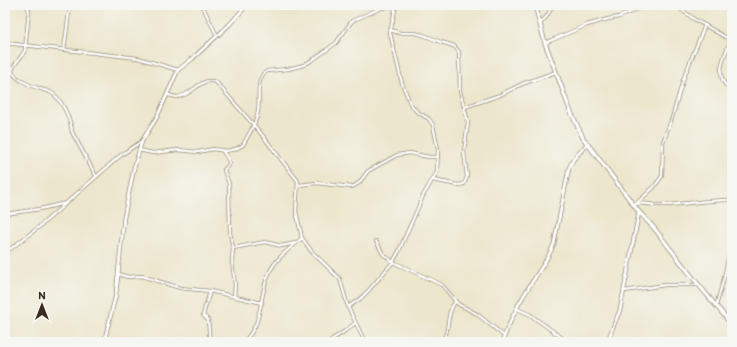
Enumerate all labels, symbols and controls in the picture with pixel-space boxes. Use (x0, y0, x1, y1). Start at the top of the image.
north arrow (22, 285, 62, 325)
text: N (38, 289, 46, 302)

